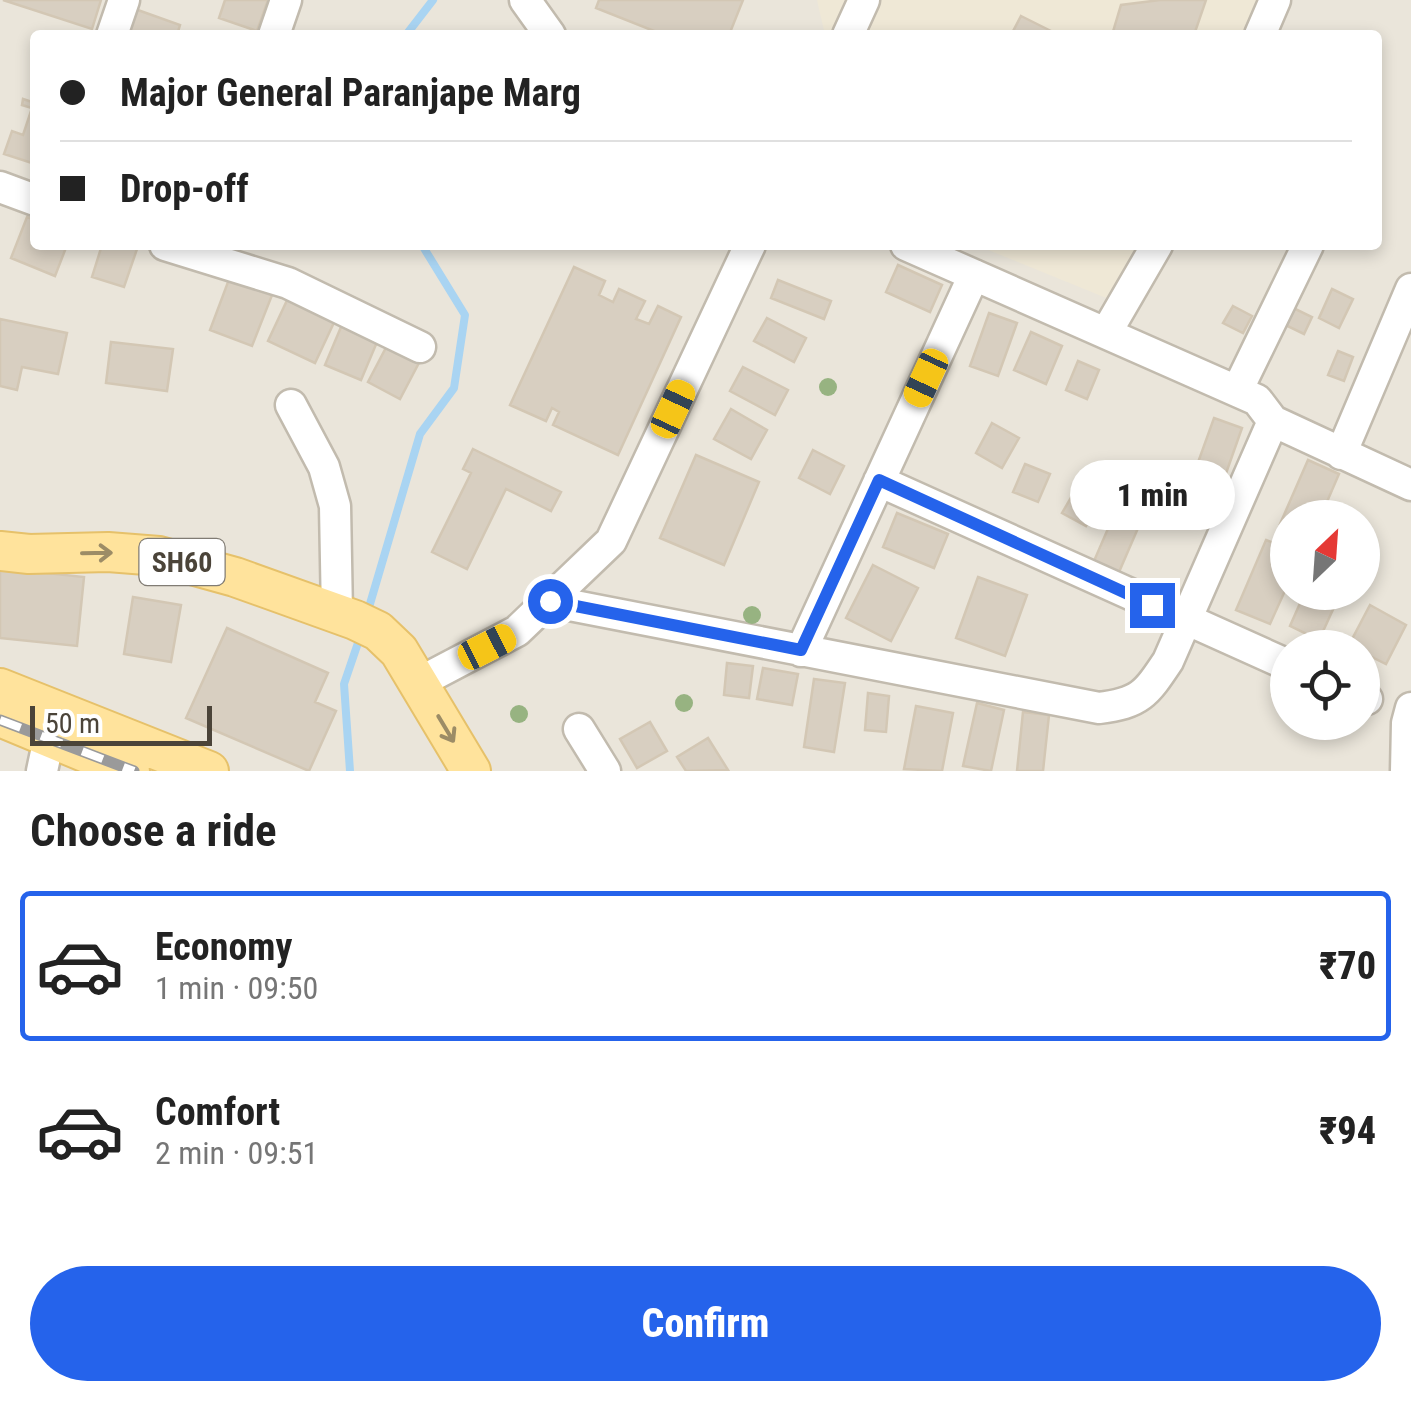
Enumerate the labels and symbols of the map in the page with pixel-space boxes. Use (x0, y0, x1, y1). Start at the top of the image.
car (900, 344, 952, 412)
car (647, 375, 699, 443)
callout: 1 min (1070, 460, 1234, 530)
north arrow (1270, 500, 1380, 610)
road number: SH60 (140, 539, 224, 585)
one-way arrow (81, 543, 113, 562)
route start (528, 579, 573, 624)
route end (1130, 583, 1175, 628)
car (453, 620, 521, 674)
scale bar (30, 701, 212, 746)
one-way arrow (436, 714, 456, 743)

